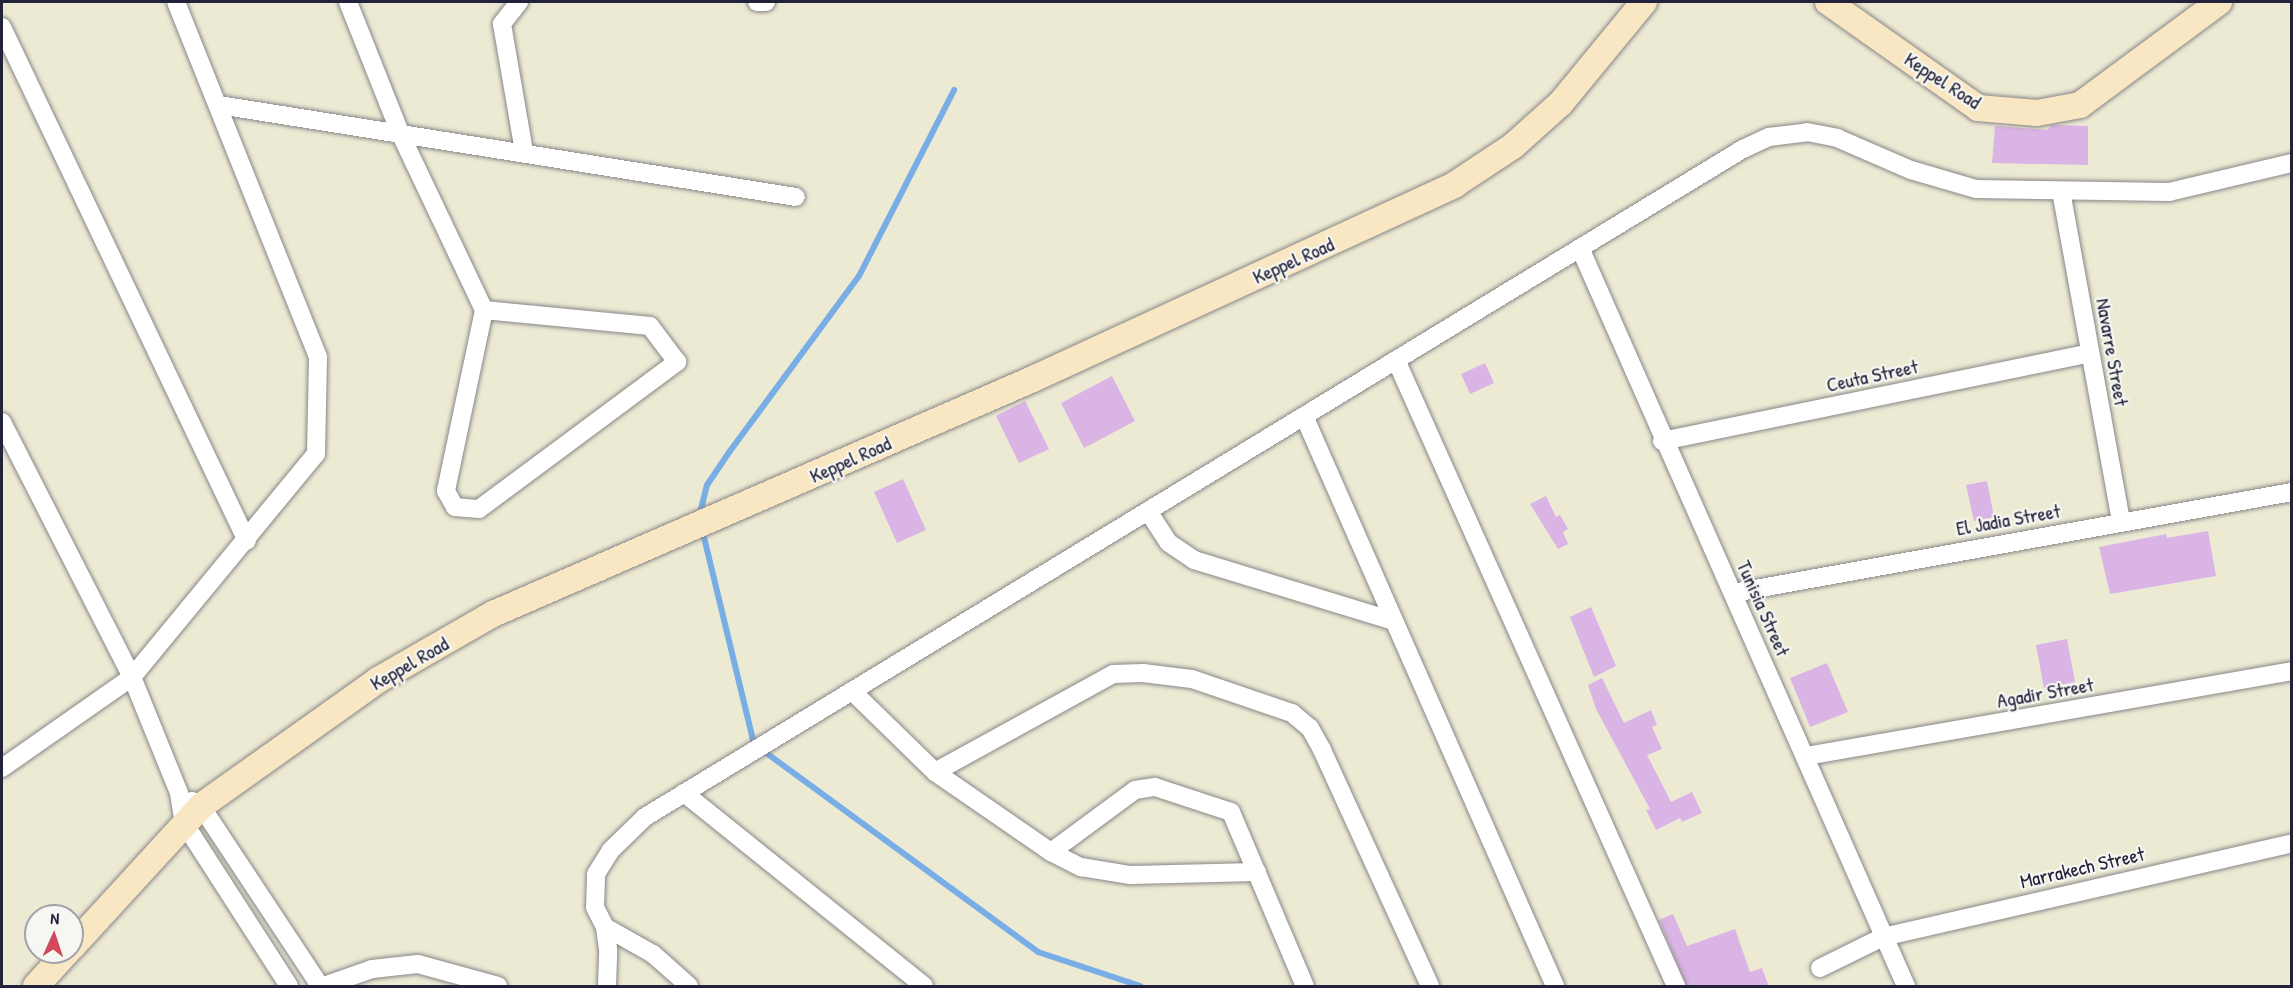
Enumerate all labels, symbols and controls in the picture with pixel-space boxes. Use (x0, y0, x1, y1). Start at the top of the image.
street label: Keppel Road (1900, 46, 1986, 114)
street label: Keppel Road (1249, 232, 1337, 288)
street label: Navarre Street (2092, 296, 2134, 408)
street label: Ceuta Street (1824, 354, 1920, 396)
street label: Keppel Road (806, 431, 894, 487)
street label: El Jadia Street (1954, 498, 2062, 540)
street label: Tunisia Street (1732, 557, 1796, 659)
street label: Keppel Road (366, 631, 452, 695)
street label: Agadir Street (1995, 672, 2095, 712)
street label: Marrakech Street (2018, 841, 2146, 893)
north arrow (24, 904, 84, 964)
text: N (50, 907, 60, 929)

